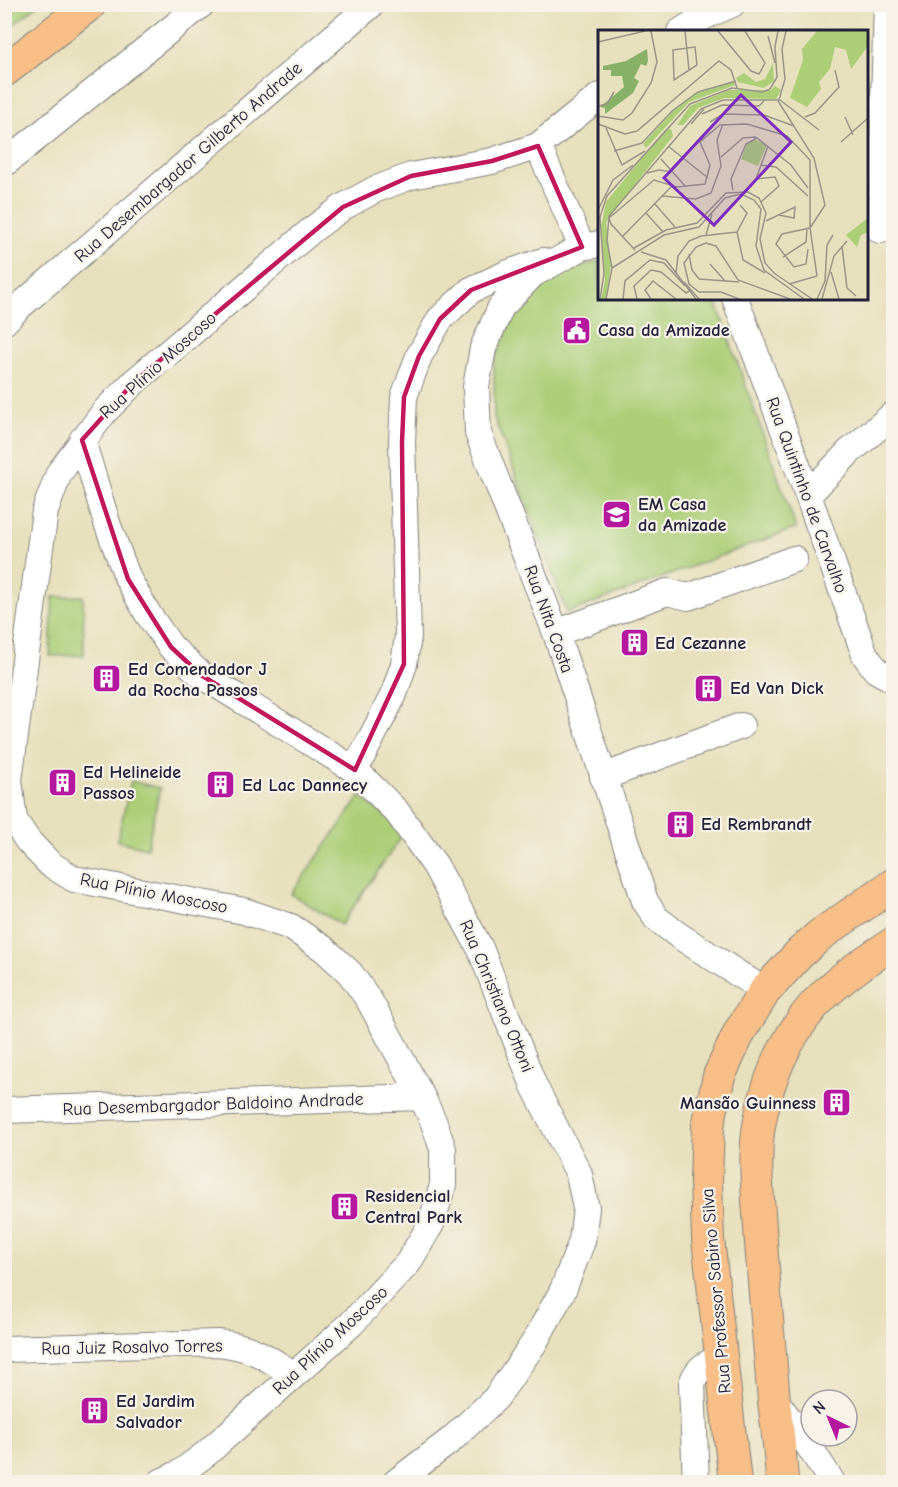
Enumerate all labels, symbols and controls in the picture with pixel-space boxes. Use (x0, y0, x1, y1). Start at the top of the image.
inset map (598, 30, 868, 300)
street label: Rua Desembargador Gilberto Andrade (70, 58, 307, 267)
street label: Rua Plínio Moscoso (96, 307, 221, 423)
public building icon: Casa da Amizade (561, 314, 593, 346)
place label: Casa da Amizade (598, 320, 730, 341)
street label: Rua Quintinho de Carvalho (761, 394, 852, 596)
place label: EM Casa da Amizade (638, 494, 727, 536)
school or university icon: EM Casa da Amizade (601, 498, 633, 530)
street label: Rua Nita Costa (519, 563, 578, 676)
building icon: Ed Cezanne (618, 627, 650, 659)
place label: Ed Cezanne (655, 633, 746, 654)
place label: Ed Comendador J da Rocha Passos (128, 659, 267, 701)
building icon: Ed Comendador J da Rocha Passos (91, 663, 123, 695)
building icon: Ed Van Dick (693, 672, 725, 704)
place label: Ed Van Dick (730, 678, 824, 699)
place label: Ed Helineide Passos (83, 762, 181, 804)
building icon: Ed Helineide Passos (46, 766, 78, 798)
building icon: Ed Lac Dannecy (205, 769, 237, 801)
place label: Ed Lac Dannecy (242, 775, 368, 796)
building icon: Ed Rembrandt (664, 808, 696, 840)
place label: Ed Rembrandt (701, 814, 813, 835)
street label: Rua Plínio Moscoso (78, 869, 229, 918)
street label: Rua Christiano Ottoni (455, 917, 538, 1076)
building icon: Mansão Guinness (821, 1087, 853, 1119)
street label: Rua Desembargador Baldoino Andrade (62, 1089, 364, 1120)
place label: Mansão Guinness (680, 1093, 816, 1114)
place label: Residencial Central Park (365, 1186, 462, 1228)
street label: Rua Professor Sabino Silva (697, 1188, 736, 1394)
building icon: Residencial Central Park (328, 1190, 360, 1222)
street label: Rua Plínio Moscoso (268, 1282, 392, 1399)
street label: Rua Juiz Rosalvo Torres (41, 1335, 223, 1360)
north arrow (799, 1388, 859, 1448)
place label: Ed Jardim Salvador (116, 1391, 195, 1433)
building icon: Ed Jardim Salvador (79, 1395, 111, 1427)
text: N (809, 1398, 829, 1418)

